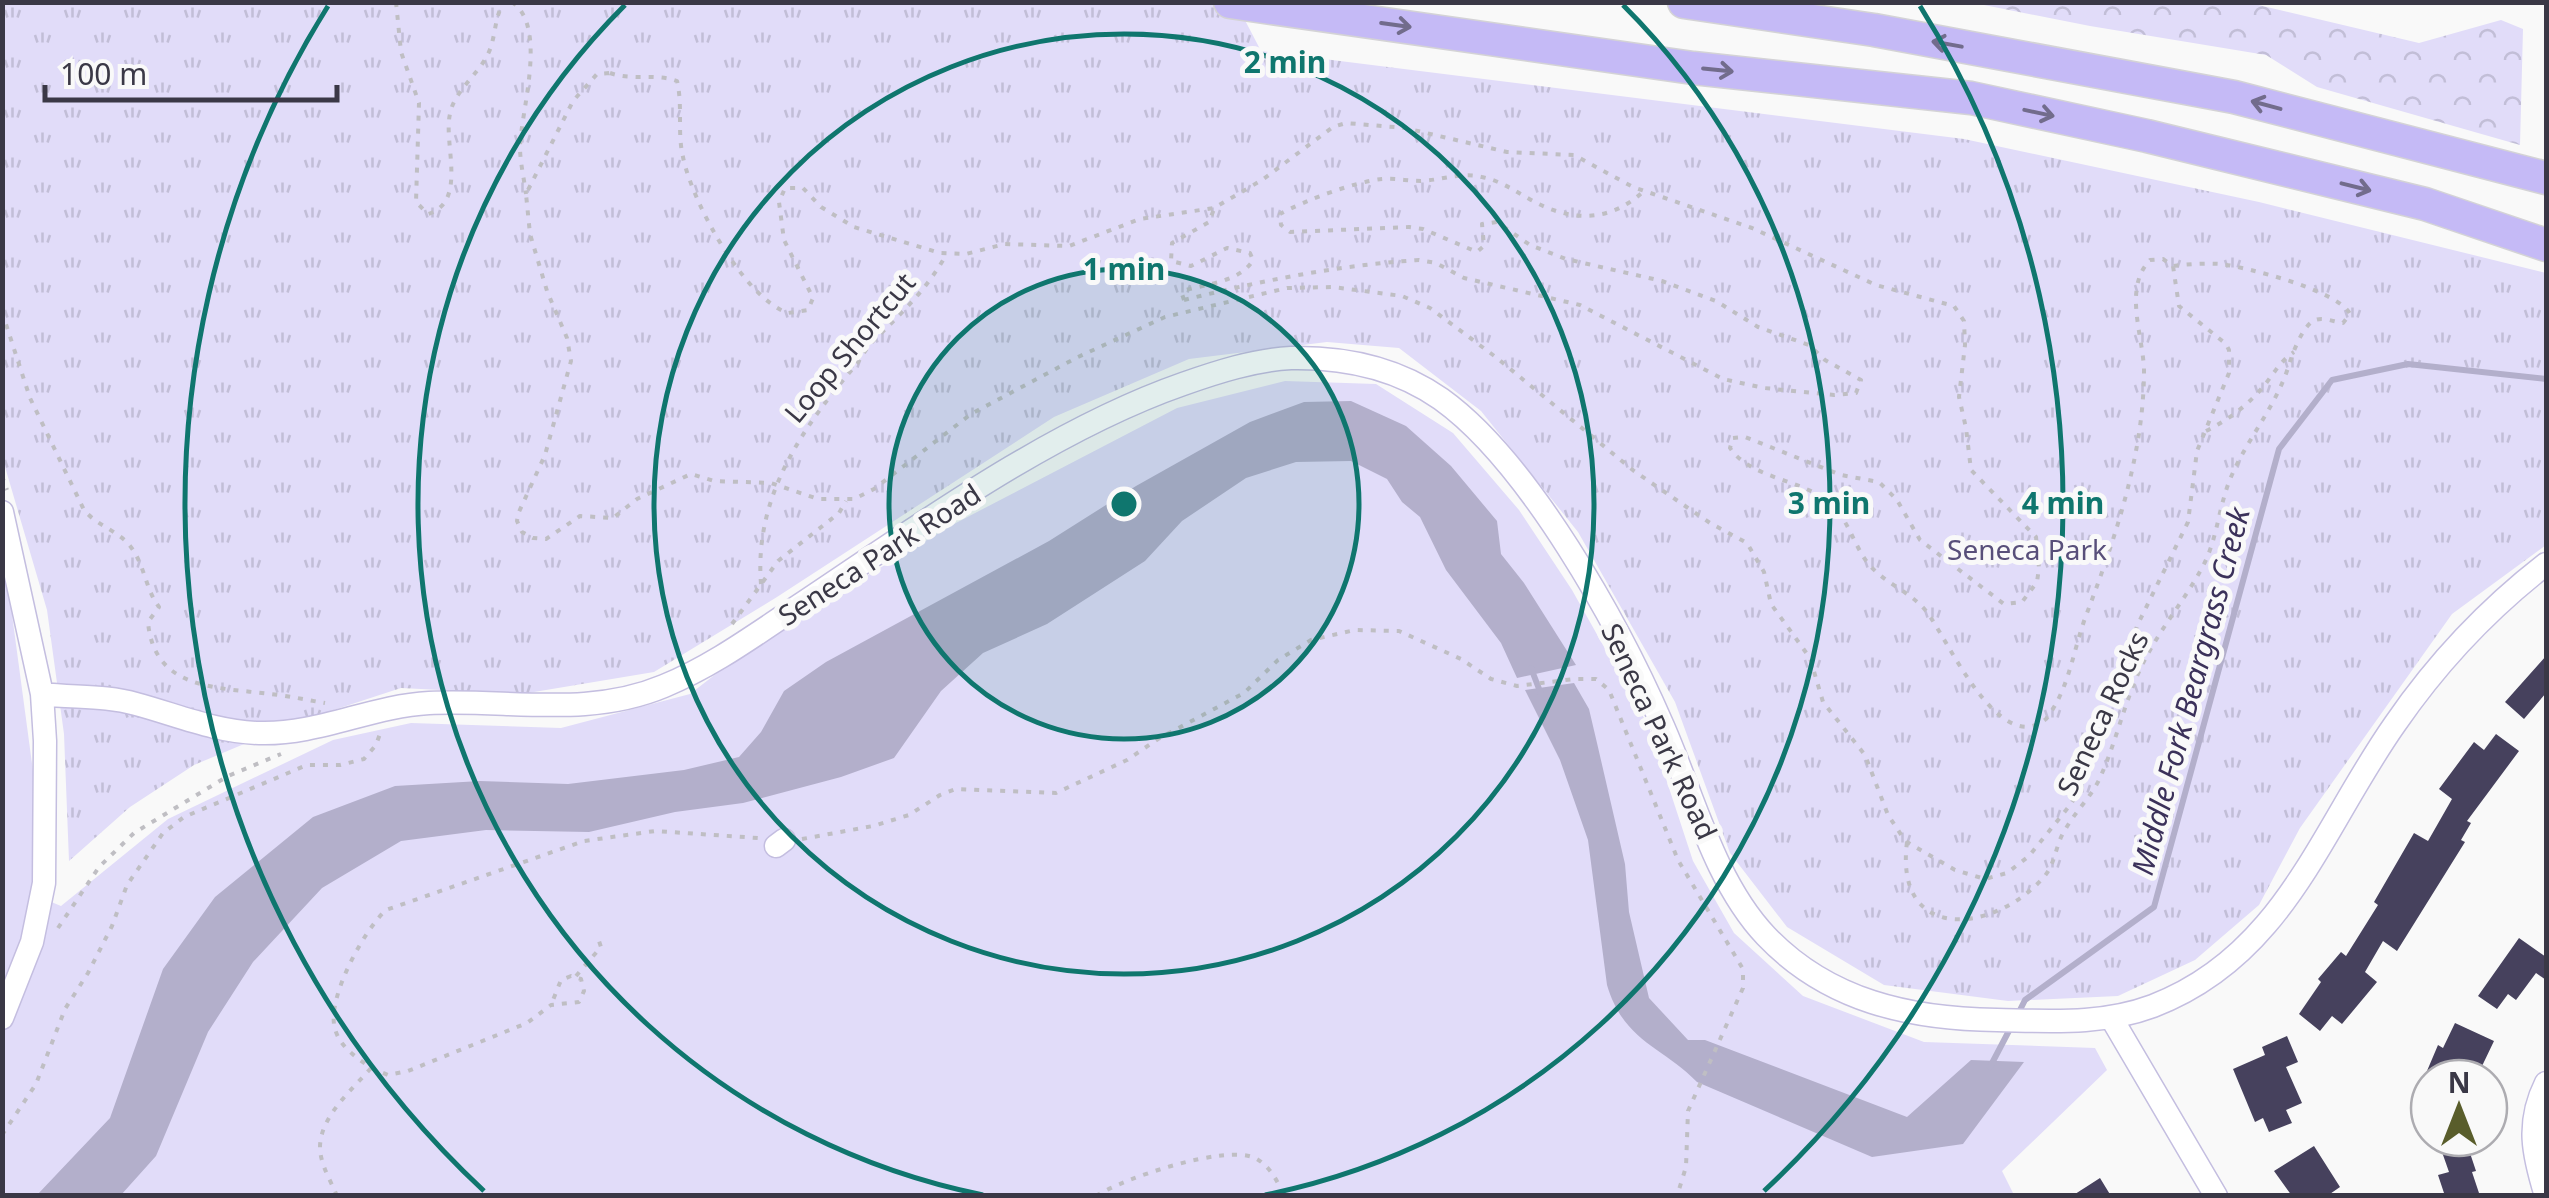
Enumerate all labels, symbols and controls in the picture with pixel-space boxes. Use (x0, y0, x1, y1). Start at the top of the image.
one-way arrow (1379, 16, 1411, 35)
one-way arrow (1931, 34, 1963, 53)
scale bar (45, 40, 338, 102)
text: 2 min (1244, 41, 1326, 82)
text: 100 m (60, 53, 147, 94)
one-way arrow (1701, 61, 1733, 80)
one-way arrow (2251, 94, 2282, 113)
one-way arrow (2023, 105, 2055, 123)
one-way arrow (2339, 179, 2371, 197)
text: 1 min (1083, 248, 1165, 289)
street label: Loop Shortcut (775, 264, 923, 430)
street label: Seneca Park Road (770, 474, 988, 634)
text: 3 min (1788, 482, 1870, 523)
text: 4 min (2022, 482, 2104, 523)
centre of rings (1106, 486, 1142, 522)
water label: Middle Fork Beargrass Creek (2121, 502, 2259, 879)
park label: Seneca Park (1947, 530, 2107, 568)
street label: Seneca Park Road (1593, 617, 1727, 845)
street label: Seneca Rocks (2047, 625, 2157, 801)
north arrow (2409, 1058, 2509, 1158)
text: N (2448, 1063, 2470, 1101)

